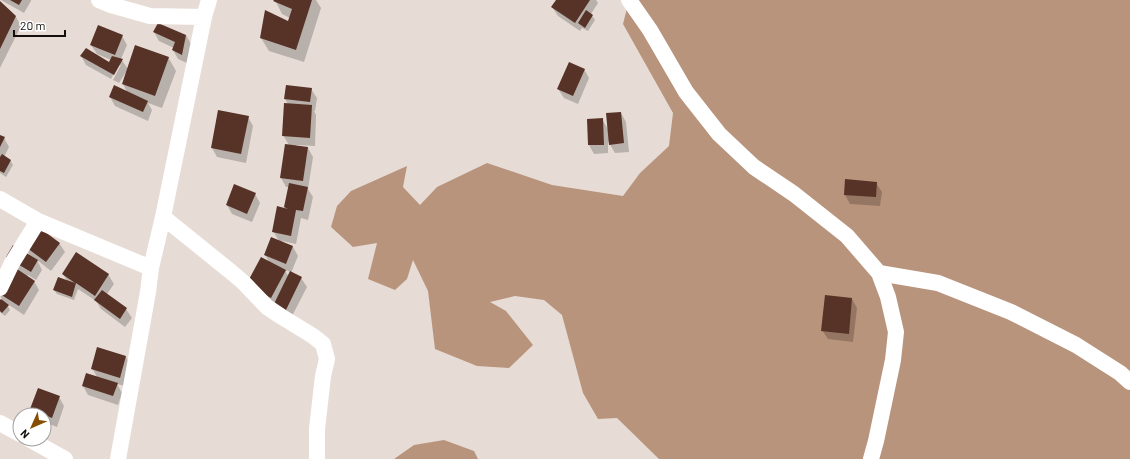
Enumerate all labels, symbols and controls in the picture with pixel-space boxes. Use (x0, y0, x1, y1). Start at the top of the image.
scale bar (14, 12, 65, 38)
text: 20 m (20, 18, 46, 32)
north arrow (12, 407, 52, 447)
text: N (17, 427, 32, 442)

